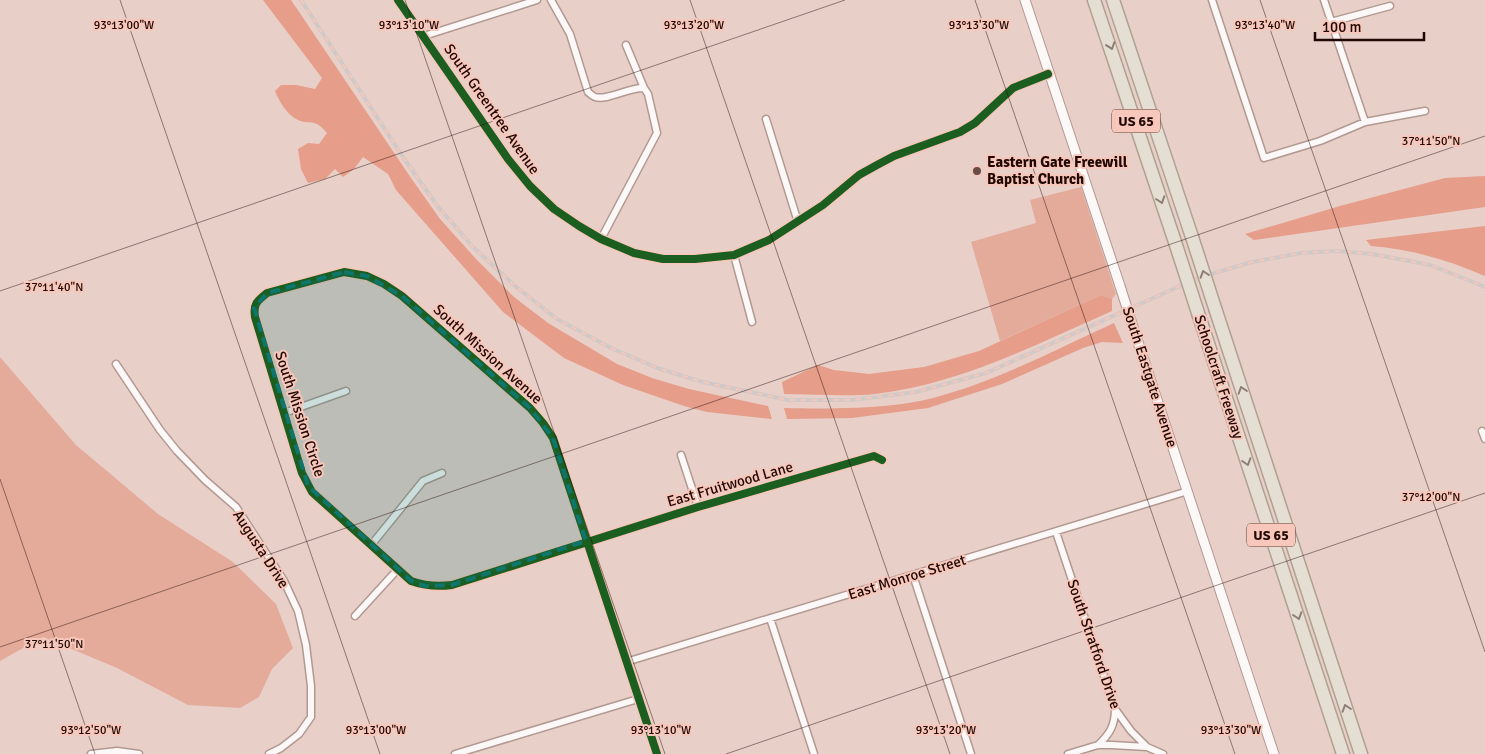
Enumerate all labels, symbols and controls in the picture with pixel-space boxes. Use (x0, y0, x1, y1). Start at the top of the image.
scale bar (1315, 10, 1424, 42)
text: 93°13'00"W (94, 18, 154, 33)
text: 93°13'10"W (379, 18, 439, 33)
text: 93°13'20"W (664, 18, 724, 33)
text: 93°13'30"W (949, 18, 1009, 33)
text: 93°13'40"W (1235, 18, 1295, 33)
text: 100 m (1322, 18, 1362, 36)
street label: South Greentree Avenue (440, 40, 544, 178)
one-way arrow (1105, 41, 1115, 50)
road number: US 65 (1112, 110, 1160, 132)
text: 37°11'50"N (1402, 134, 1460, 149)
place label: Eastern Gate Freewill Baptist Church (987, 153, 1128, 188)
marker: Eastern Gate Freewill Baptist Church (971, 165, 983, 177)
one-way arrow (1156, 196, 1166, 204)
one-way arrow (1200, 270, 1210, 279)
text: 37°11'40"N (25, 280, 83, 295)
street label: South Mission Avenue (430, 300, 546, 408)
street label: South Eastgate Avenue (1119, 304, 1181, 450)
street label: Schoolcraft Freeway (1190, 313, 1248, 441)
street label: South Mission Circle (271, 349, 329, 479)
one-way arrow (1238, 386, 1248, 394)
street label: East Fruitwood Lane (665, 457, 795, 511)
one-way arrow (1241, 457, 1251, 466)
text: 37°12'00"N (1402, 490, 1460, 505)
street label: Augusta Drive (229, 507, 293, 591)
road number: US 65 (1247, 524, 1295, 546)
street label: East Monroe Street (846, 551, 968, 603)
street label: South Stratford Drive (1063, 577, 1125, 711)
one-way arrow (1292, 612, 1302, 620)
text: 37°11'50"N (25, 637, 83, 652)
one-way arrow (1342, 704, 1352, 712)
text: 93°12'50"W (61, 723, 121, 738)
text: 93°13'00"W (346, 723, 406, 738)
text: 93°13'10"W (631, 723, 691, 738)
text: 93°13'20"W (916, 723, 976, 738)
text: 93°13'30"W (1201, 723, 1261, 738)

